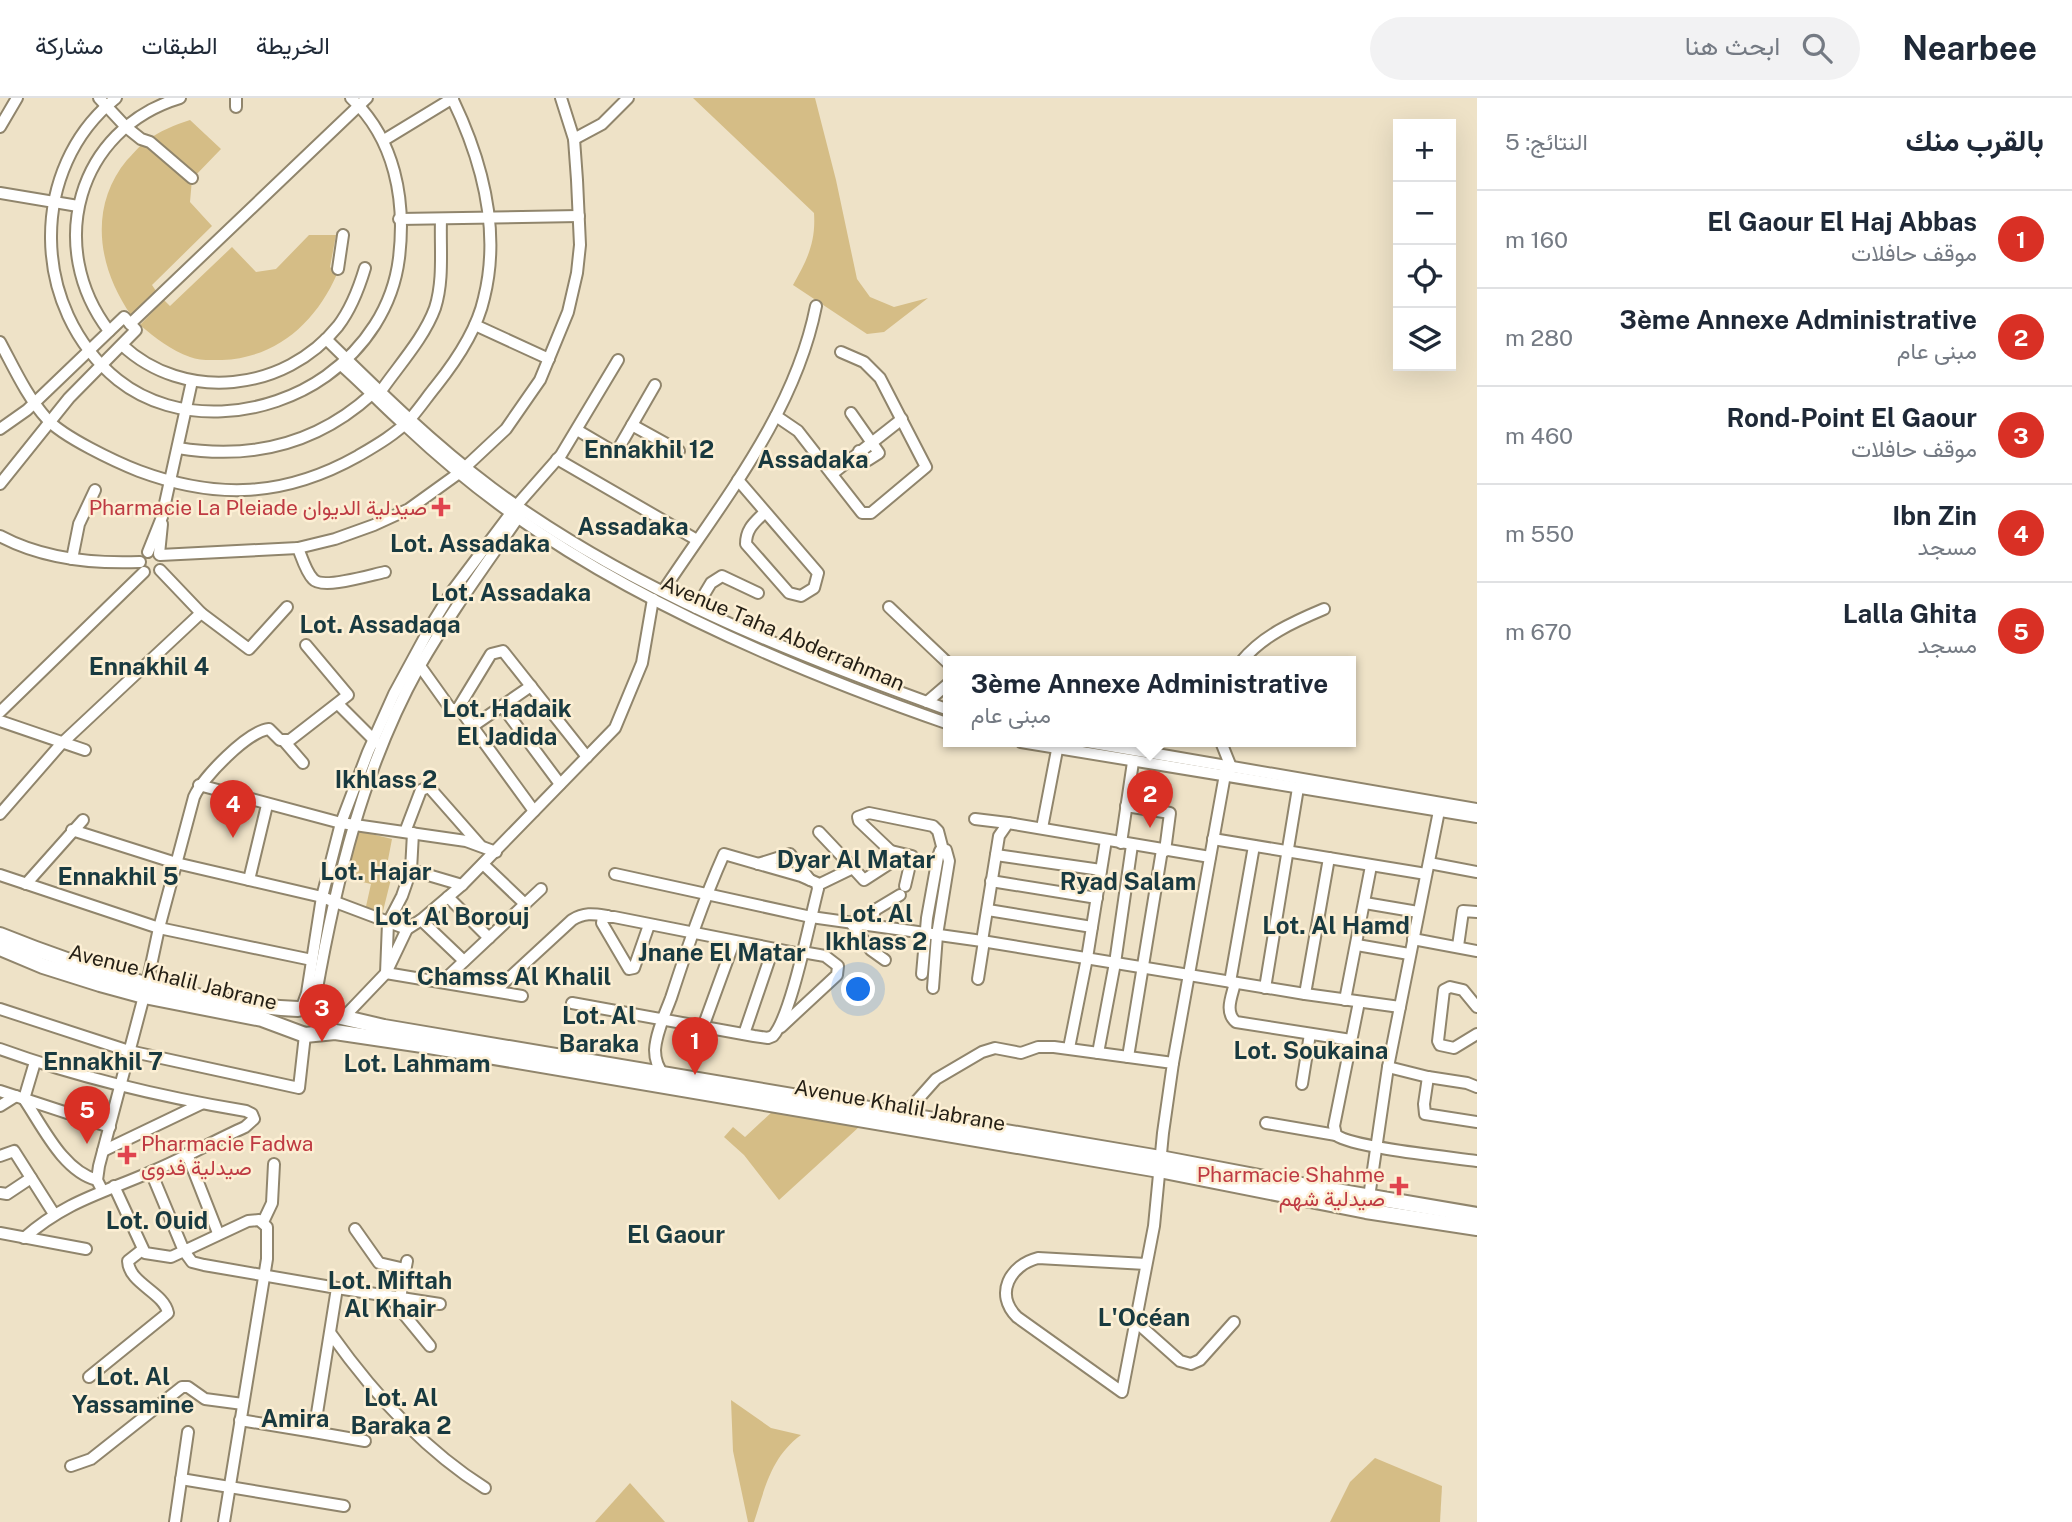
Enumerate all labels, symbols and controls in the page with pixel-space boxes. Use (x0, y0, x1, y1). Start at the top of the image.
search box (1370, 17, 1860, 80)
icon: search (1798, 29, 1836, 67)
text: Nearbee (1902, 29, 2037, 67)
text: ابحث هنا (1685, 30, 1780, 61)
text: مشاركة (35, 31, 103, 59)
text: الطبقات (141, 31, 218, 59)
text: الخريطة (256, 31, 330, 59)
map controls (1393, 119, 1456, 371)
button: + (1393, 119, 1456, 182)
text: بالقرب منك (1906, 122, 2044, 158)
text: النتائج: 5 (1505, 128, 1588, 155)
button: − (1393, 182, 1456, 245)
text: El Gaour El Haj Abbas (1707, 206, 1977, 237)
text: 160 m (1505, 226, 1568, 253)
text: 1 (2016, 226, 2026, 253)
text: موقف حافلات (1851, 239, 1977, 266)
button: locate (1393, 245, 1456, 308)
text: 3ème Annexe Administrative (1620, 304, 1977, 335)
button: layers (1393, 308, 1456, 371)
text: 280 m (1505, 324, 1573, 351)
text: 2 (2014, 324, 2028, 351)
text: مبنى عام (1897, 337, 1977, 364)
text: Rond-Point El Gaour (1726, 402, 1977, 433)
text: 460 m (1505, 422, 1573, 449)
text: 3 (2013, 422, 2029, 449)
district label: Ennakhil 12 (584, 435, 714, 463)
text: موقف حافلات (1851, 435, 1977, 462)
district label: Assadaka (757, 445, 869, 473)
place label: Pharmacie La Pleiade صيدلية الديوان (89, 495, 427, 521)
marker: Pharmacie La Pleiade صيدلية الديوان (433, 499, 449, 515)
text: Ibn Zin (1892, 500, 1977, 531)
district label: Assadaka (577, 512, 689, 540)
text: 550 m (1505, 520, 1574, 547)
text: 4 (2013, 520, 2029, 547)
district label: Lot. Assadaka (390, 529, 550, 557)
text: مسجد (1917, 533, 1977, 560)
street label: Avenue Taha Abderrahman (657, 570, 909, 696)
district label: Lot. Assadaka (431, 578, 591, 606)
text: Lalla Ghita (1843, 598, 1977, 629)
district label: Lot. Assadaqa (299, 610, 461, 638)
text: 670 m (1505, 618, 1572, 645)
text: 5 (2013, 618, 2029, 645)
text: مسجد (1917, 631, 1977, 658)
district label: Ennakhil 4 (89, 652, 210, 680)
popup (943, 656, 1356, 747)
text: 3ème Annexe Administrative (971, 668, 1328, 699)
district label: Lot. Hadaik El Jadida (442, 694, 572, 750)
text: مبنى عام (971, 701, 1051, 728)
district label: Ikhlass 2 (335, 765, 437, 793)
pin: 2 (1127, 770, 1173, 828)
pin: 4 (210, 780, 256, 838)
district label: Dyar Al Matar (777, 845, 935, 873)
district label: Lot. Hajar (320, 857, 432, 885)
district label: Ennakhil 5 (57, 862, 179, 890)
district label: Ryad Salam (1060, 867, 1196, 895)
district label: Lot. Al Ikhlass 2 (825, 899, 927, 955)
district label: Lot. Al Borouj (375, 902, 529, 930)
district label: Lot. Al Hamd (1262, 911, 1410, 939)
district label: Jnane El Matar (638, 938, 806, 966)
street label: Avenue Khalil Jabrane (66, 939, 280, 1015)
district label: Chamss Al Khalil (417, 962, 611, 990)
your location (841, 972, 875, 1006)
pin: 3 (299, 984, 345, 1042)
district label: Lot. Al Baraka (559, 1001, 639, 1057)
pin: 1 (672, 1017, 718, 1075)
district label: Lot. Soukaina (1234, 1036, 1388, 1064)
district label: Ennakhil 7 (43, 1047, 163, 1075)
district label: Lot. Lahmam (344, 1049, 490, 1077)
street label: Avenue Khalil Jabrane (792, 1074, 1008, 1136)
pin: 5 (64, 1086, 110, 1144)
place label: Pharmacie Fadwa صيدلية فدوى (141, 1131, 313, 1181)
marker: Pharmacie Fadwa صيدلية فدوى (119, 1147, 135, 1163)
place label: Pharmacie Shahme صيدلية شهم (1197, 1162, 1385, 1213)
marker: Pharmacie Shahme صيدلية شهم (1391, 1178, 1407, 1194)
district label: Lot. Ouid (106, 1206, 208, 1234)
district label: El Gaour (627, 1220, 725, 1248)
district label: Lot. Miftah Al Khair (328, 1266, 452, 1322)
district label: L'Océan (1098, 1303, 1190, 1331)
district label: Lot. Al Yassamine (72, 1362, 194, 1418)
district label: Lot. Al Baraka 2 (351, 1383, 452, 1439)
district label: Amira (261, 1404, 329, 1432)

